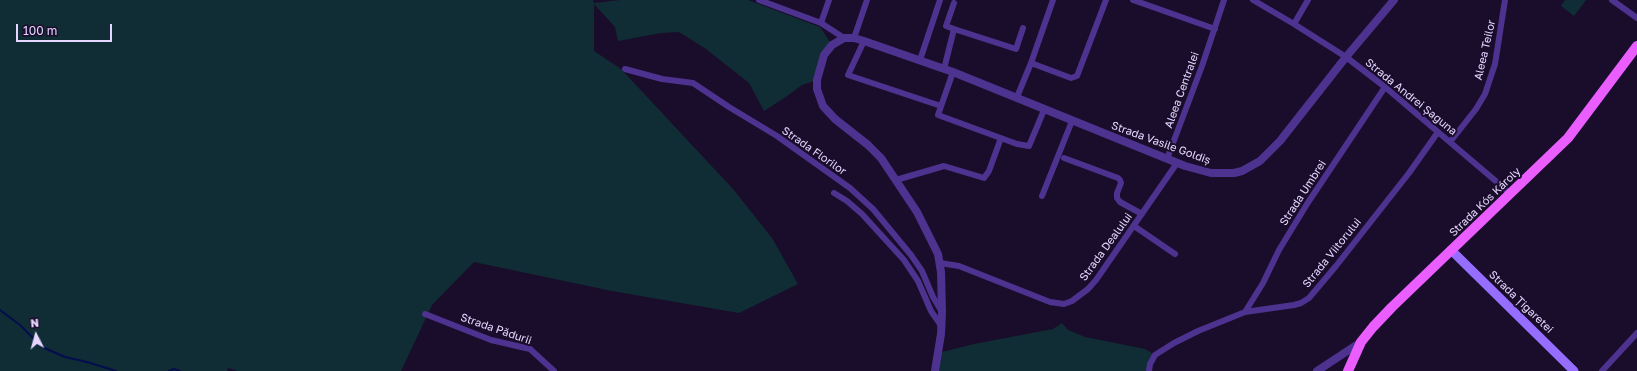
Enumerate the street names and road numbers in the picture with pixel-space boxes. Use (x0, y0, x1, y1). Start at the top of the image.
street label: Aleea Teilor (1472, 18, 1498, 82)
street label: Aleea Centralei (1162, 50, 1202, 130)
street label: Strada Andrei Șaguna (1362, 56, 1460, 138)
street label: Strada Vasile Goldiș (1109, 119, 1213, 167)
street label: Strada Florilor (779, 124, 849, 178)
street label: Strada Umbrei (1277, 158, 1329, 228)
street label: Strada Kós Károly (1447, 165, 1523, 239)
street label: Strada Dealului (1077, 210, 1135, 284)
street label: Strada Viitorului (1300, 216, 1364, 290)
street label: Strada Țigaretei (1486, 268, 1556, 336)
street label: Strada Pădurii (459, 311, 533, 347)

